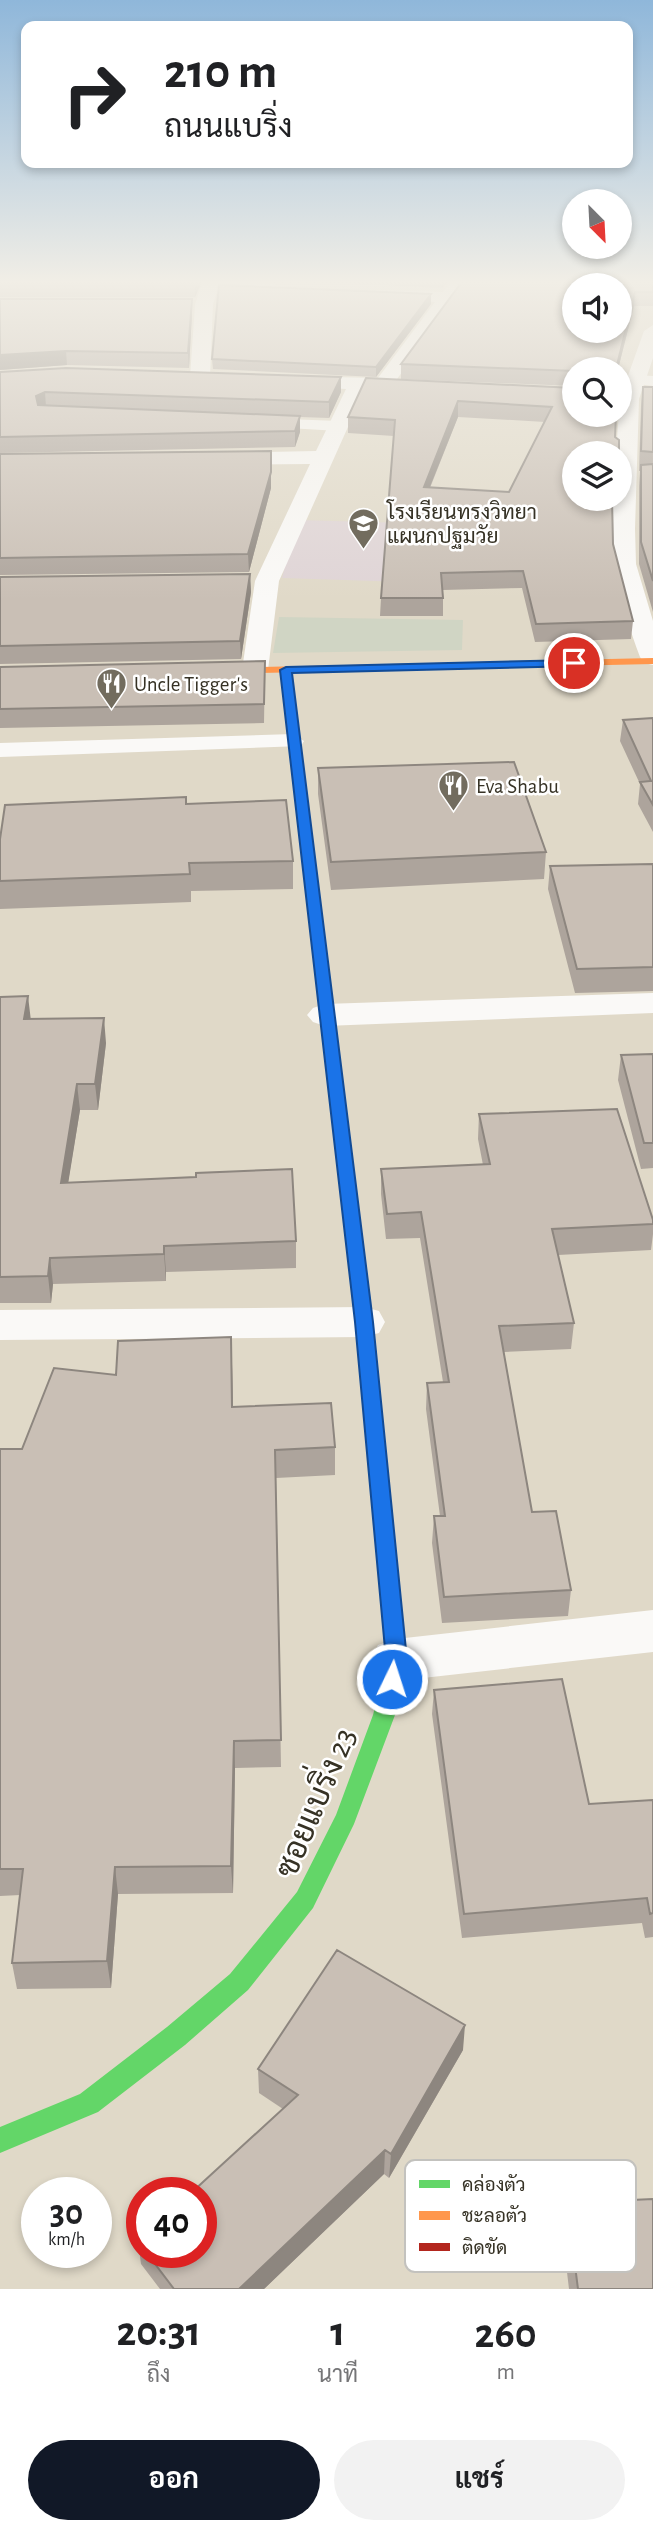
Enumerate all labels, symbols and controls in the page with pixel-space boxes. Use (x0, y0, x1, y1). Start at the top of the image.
text: 210 m (164, 48, 277, 97)
icon: right (49, 49, 140, 140)
text: ถนนแบริ่ง (164, 111, 293, 143)
north arrow (562, 189, 632, 259)
map controls (562, 189, 632, 511)
button: sound (562, 273, 632, 343)
button: search (562, 357, 632, 427)
button: layers (562, 441, 632, 511)
place label: โรงเรียนทรงวิทยา แผนกปฐมวัย (386, 499, 537, 549)
school or university icon: โรงเรียนทรงวิทยา แผนกปฐมวัย (347, 507, 381, 551)
pin (544, 633, 604, 693)
icon: arrive (555, 644, 593, 682)
restaurant icon: Uncle Tigger's (94, 667, 128, 711)
place label: Uncle Tigger's (134, 674, 248, 695)
restaurant icon: Eva Shabu (436, 769, 470, 813)
place label: Eva Shabu (476, 776, 559, 797)
position arrow (355, 1642, 429, 1716)
street label: ซอยแบริ่ง 23 (260, 1719, 362, 1882)
legend (405, 2160, 636, 2272)
text: คล่องตัว (462, 2173, 526, 2195)
speed limit sign: 40 (126, 2177, 217, 2268)
text: 30 (50, 2196, 83, 2231)
text: ชะลอตัว (462, 2205, 527, 2226)
text: km/h (48, 2231, 85, 2249)
text: ติดขัด (462, 2237, 507, 2258)
text: 20:31 (116, 2311, 201, 2353)
text: 1 (330, 2311, 345, 2353)
text: 260 (475, 2313, 537, 2355)
text: m (496, 2361, 515, 2384)
text: ถึง (147, 2364, 171, 2387)
text: นาที (317, 2364, 358, 2387)
button: ออก (28, 2440, 320, 2520)
button: แชร์ (334, 2440, 625, 2520)

